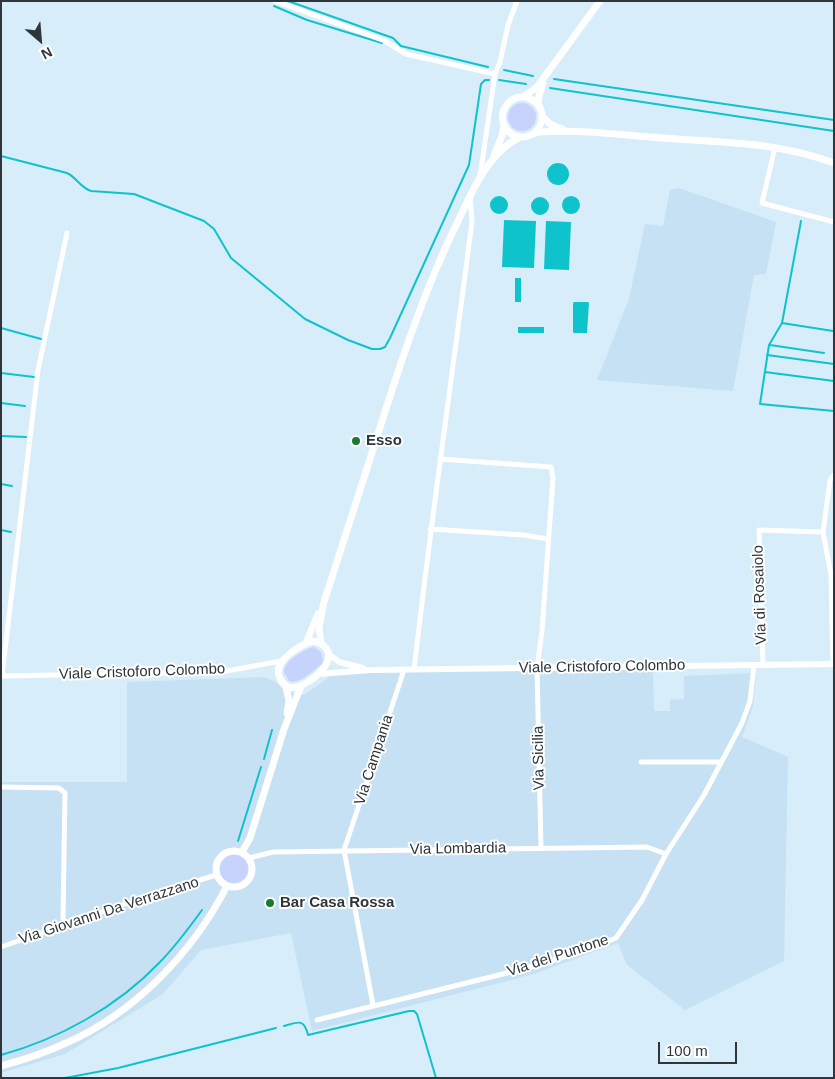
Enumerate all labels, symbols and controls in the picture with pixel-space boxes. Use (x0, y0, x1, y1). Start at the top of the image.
north arrow (15, 15, 65, 65)
text: N (39, 44, 55, 63)
place label: Esso (366, 432, 402, 450)
marker: Esso (350, 435, 362, 447)
street label: Via di Rosaiolo (749, 545, 771, 645)
street label: Viale Cristoforo Colombo (519, 657, 685, 677)
street label: Viale Cristoforo Colombo (59, 660, 225, 684)
street label: Via Campania (351, 713, 397, 807)
street label: Via Sicilia (529, 725, 549, 791)
street label: Via Lombardia (410, 839, 506, 859)
street label: Via Giovanni Da Verrazzano (17, 873, 201, 949)
place label: Bar Casa Rossa (280, 894, 394, 912)
marker: Bar Casa Rossa (264, 897, 276, 909)
street label: Via del Puntone (505, 931, 611, 981)
scale bar (660, 1032, 739, 1064)
text: 100 m (666, 1042, 708, 1059)

